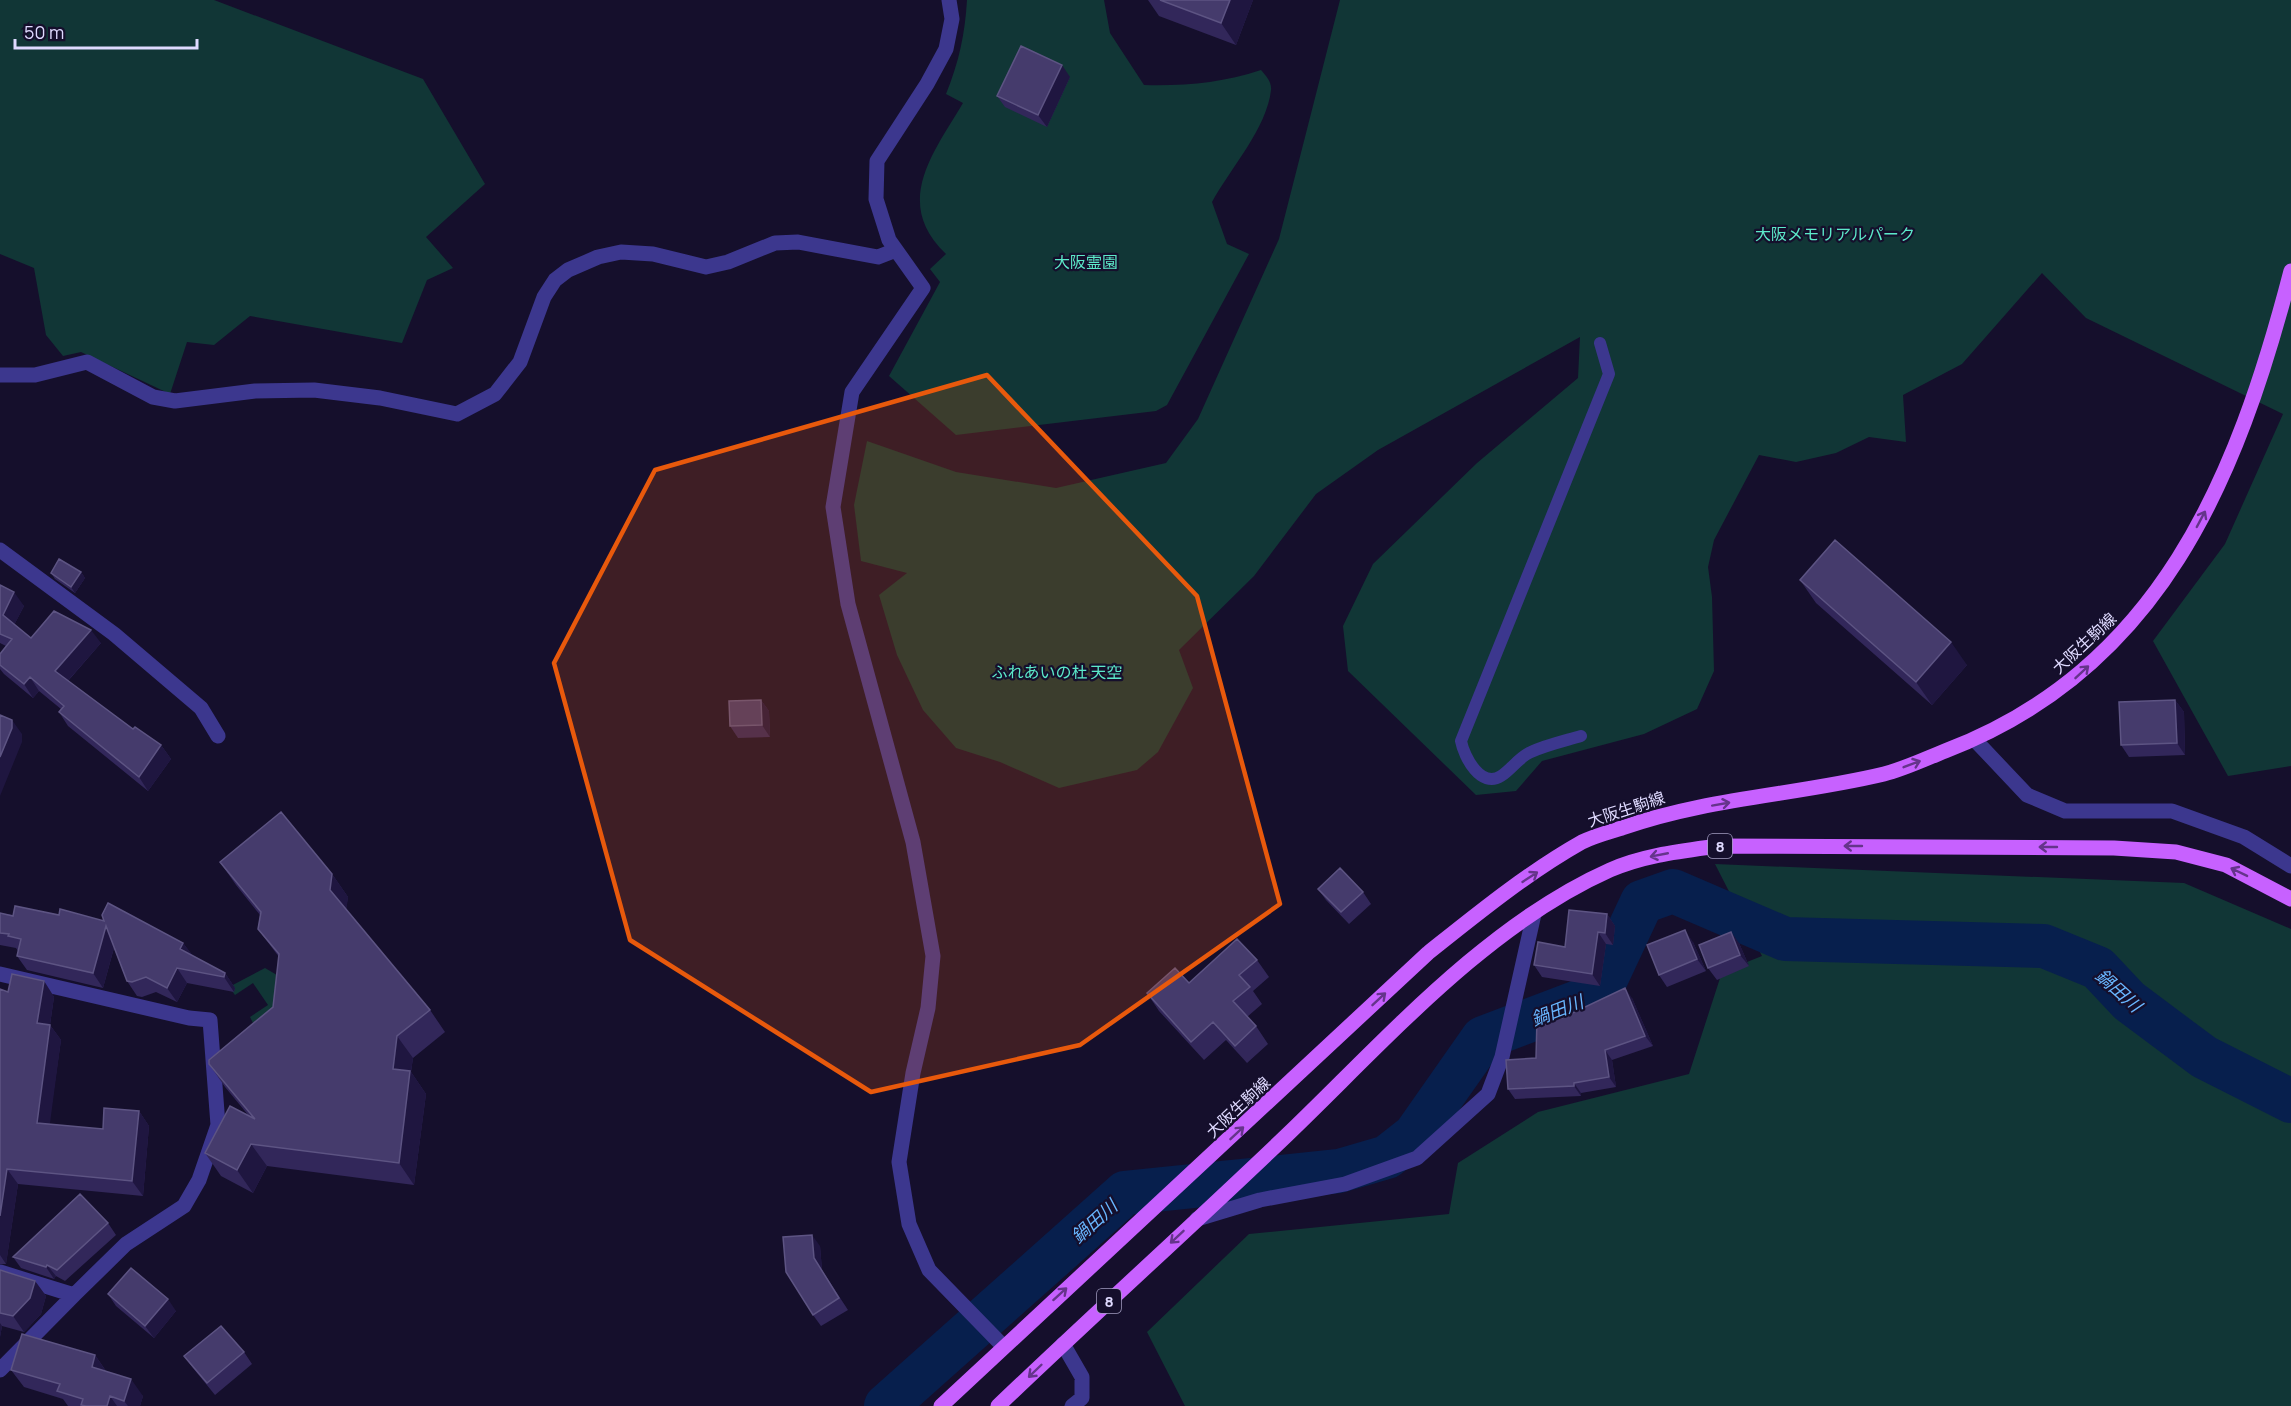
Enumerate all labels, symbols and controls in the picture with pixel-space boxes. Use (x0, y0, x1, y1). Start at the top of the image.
scale bar (15, 12, 196, 50)
text: 50 m (24, 20, 64, 44)
park label: 大阪メモリアルパーク (1755, 223, 1915, 245)
park label: 大阪霊園 (1054, 251, 1118, 273)
one-way arrow (2195, 511, 2207, 528)
street label: 大阪生駒線 (2047, 608, 2121, 678)
park label: ふれあいの杜 天空 (991, 661, 1123, 683)
one-way arrow (2075, 665, 2090, 679)
one-way arrow (1902, 758, 1921, 769)
street label: 大阪生駒線 (1585, 786, 1667, 832)
one-way arrow (1711, 798, 1731, 809)
road number: 8 (1708, 834, 1732, 858)
one-way arrow (1843, 840, 1863, 852)
one-way arrow (2038, 841, 2058, 853)
one-way arrow (1649, 850, 1669, 861)
one-way arrow (2231, 865, 2249, 877)
one-way arrow (1521, 871, 1538, 883)
water label: 鍋田川 (2091, 963, 2149, 1018)
water label: 鍋田川 (1527, 988, 1588, 1031)
one-way arrow (1371, 992, 1386, 1006)
street label: 大阪生駒線 (1201, 1072, 1275, 1142)
one-way arrow (1229, 1126, 1244, 1140)
water label: 鍋田川 (1066, 1193, 1124, 1248)
one-way arrow (1170, 1230, 1185, 1245)
one-way arrow (1052, 1287, 1067, 1301)
road number: 8 (1097, 1289, 1121, 1313)
one-way arrow (1027, 1363, 1042, 1378)

